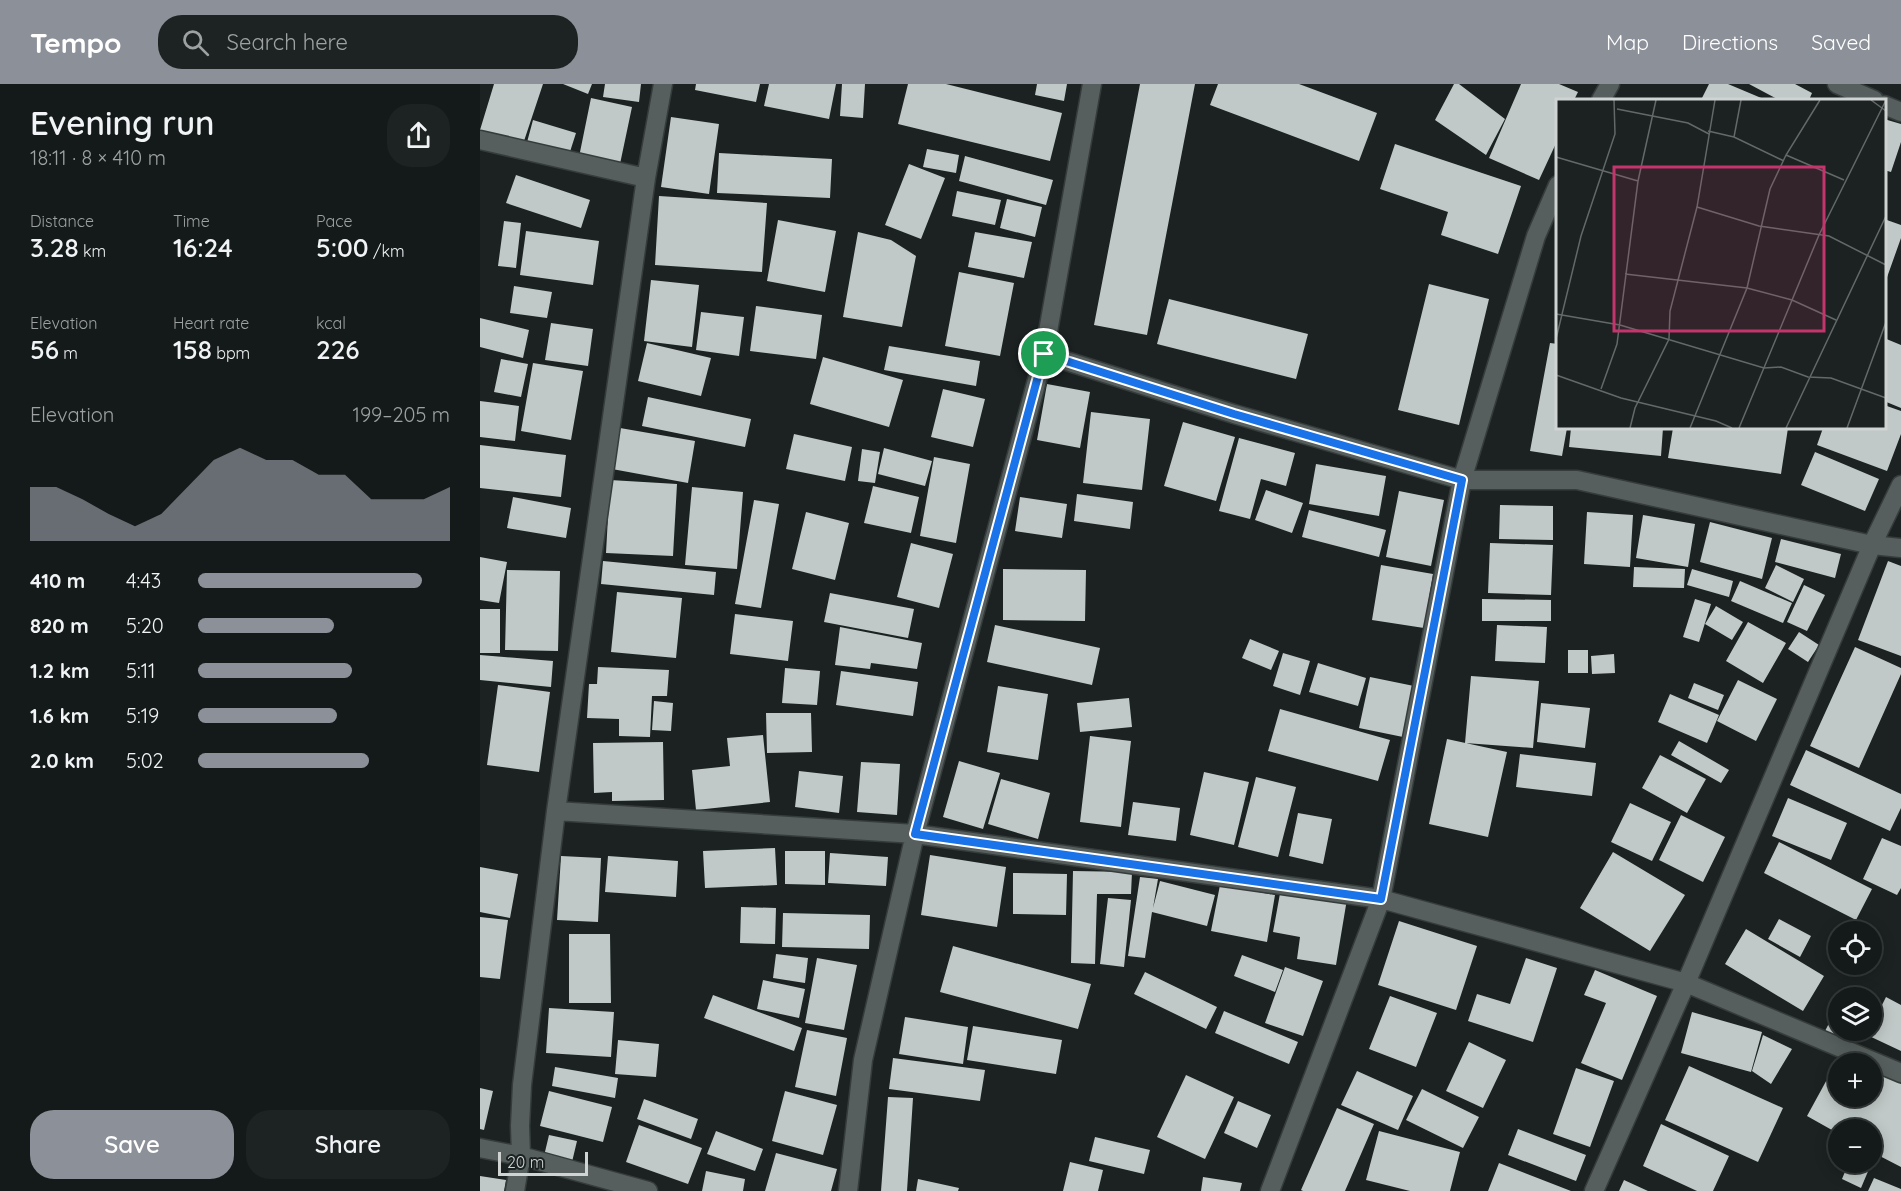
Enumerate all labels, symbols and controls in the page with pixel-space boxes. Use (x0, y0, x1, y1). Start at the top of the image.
search box (158, 15, 578, 69)
text: Tempo (30, 25, 122, 60)
icon: search (179, 26, 212, 59)
text: Search here (227, 28, 348, 56)
text: Map (1606, 29, 1649, 55)
text: Directions (1682, 29, 1778, 55)
text: Saved (1811, 29, 1871, 55)
inset map (1556, 99, 1886, 429)
text: Evening run (30, 102, 215, 143)
button: share (387, 104, 450, 167)
text: 18:11 · 8 × 410 m (30, 145, 166, 170)
text: Distance (30, 211, 94, 231)
text: Time (173, 211, 210, 231)
text: Pace (316, 211, 352, 231)
text: 3.28 (30, 231, 79, 264)
text: 16:24 (173, 231, 233, 264)
text: 5:00 (316, 231, 369, 264)
text: km (79, 241, 106, 261)
text: /km (369, 241, 405, 261)
text: Elevation (30, 313, 97, 333)
text: Heart rate (173, 313, 249, 333)
text: kcal (316, 313, 346, 333)
pin (1018, 328, 1069, 379)
text: 56 (30, 333, 59, 366)
text: 158 (173, 333, 212, 366)
text: 226 (316, 333, 360, 366)
icon: arrive (1027, 337, 1060, 370)
text: m (59, 343, 78, 363)
text: bpm (212, 343, 250, 363)
text: Elevation (30, 402, 114, 427)
text: 199–205 m (353, 402, 450, 427)
text: 410 m (30, 568, 85, 593)
text: 4:43 (126, 568, 161, 593)
text: 820 m (30, 613, 89, 638)
text: 5:20 (126, 613, 164, 638)
text: 1.2 km (30, 658, 90, 683)
text: 5:11 (126, 658, 155, 683)
text: 1.6 km (30, 703, 89, 728)
text: 5:19 (126, 703, 159, 728)
text: 2.0 km (30, 748, 94, 773)
text: 5:02 (126, 748, 164, 773)
map controls (1828, 921, 1882, 1173)
button: locate (1828, 921, 1882, 975)
button: layers (1828, 987, 1882, 1041)
button: + (1828, 1053, 1882, 1107)
button: Save (30, 1110, 234, 1179)
button: Share (246, 1110, 450, 1179)
button: − (1828, 1119, 1882, 1173)
scale bar (498, 1149, 588, 1176)
text: 20 m (507, 1152, 544, 1172)

